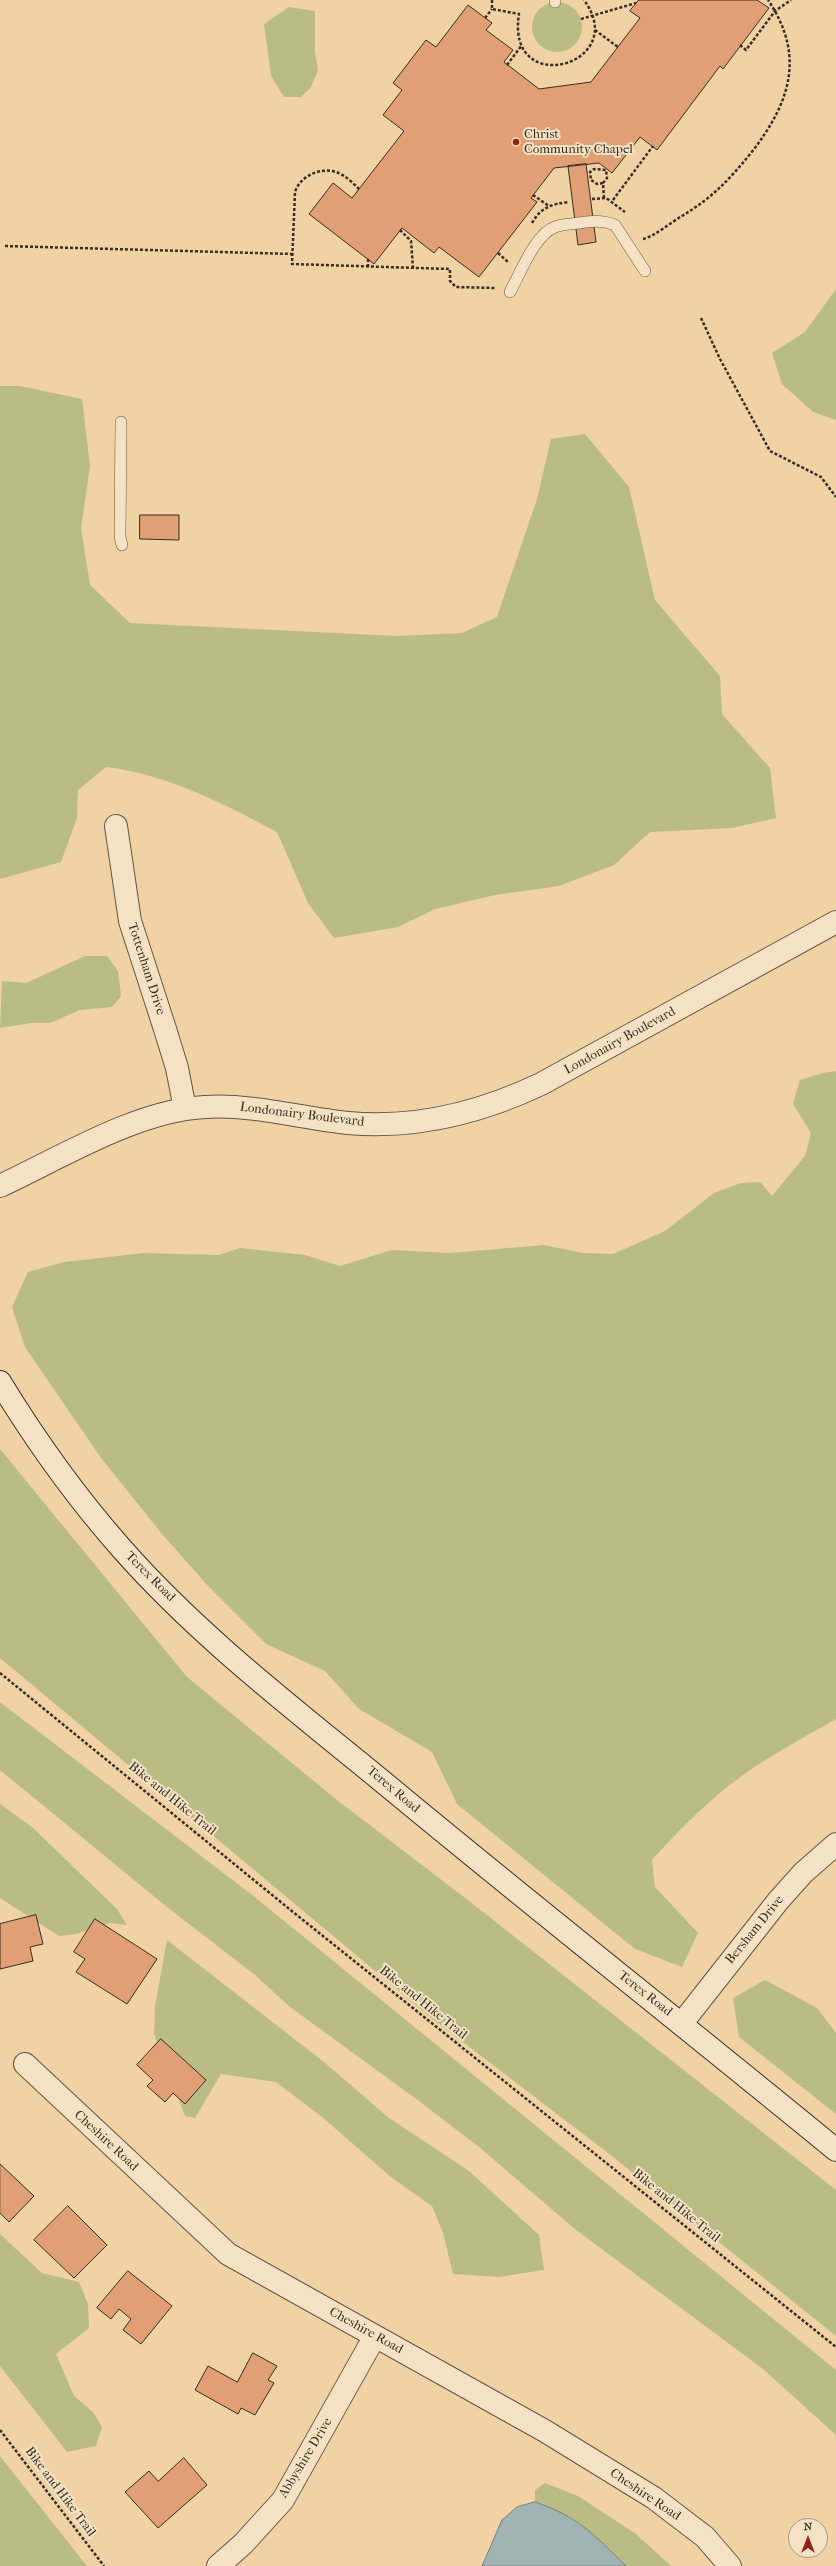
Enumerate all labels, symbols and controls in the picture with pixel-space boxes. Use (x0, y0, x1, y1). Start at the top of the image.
place label: Christ Community Chapel (524, 127, 633, 158)
marker: Christ Community Chapel (511, 137, 521, 147)
street label: Tottenham Drive (124, 921, 168, 1017)
street label: Londonairy Boulevard (562, 1004, 678, 1078)
street label: Londonairy Boulevard (239, 1100, 365, 1130)
street label: Terex Road (122, 1549, 178, 1605)
street label: Bike and Hike Trail (125, 1759, 219, 1839)
street label: Terex Road (363, 1763, 423, 1817)
street label: Bersham Drive (723, 1893, 787, 1967)
street label: Bike and Hike Trail (376, 1963, 470, 2043)
street label: Terex Road (615, 1968, 675, 2020)
street label: Cheshire Road (71, 2107, 141, 2175)
street label: Bike and Hike Trail (629, 2166, 723, 2246)
street label: Cheshire Road (326, 2304, 406, 2358)
street label: Abbyshire Drive (276, 2415, 336, 2501)
street label: Bike and Hike Trail (21, 2444, 99, 2540)
street label: Cheshire Road (607, 2466, 683, 2524)
north arrow (788, 2518, 828, 2558)
text: N (804, 2520, 812, 2533)

